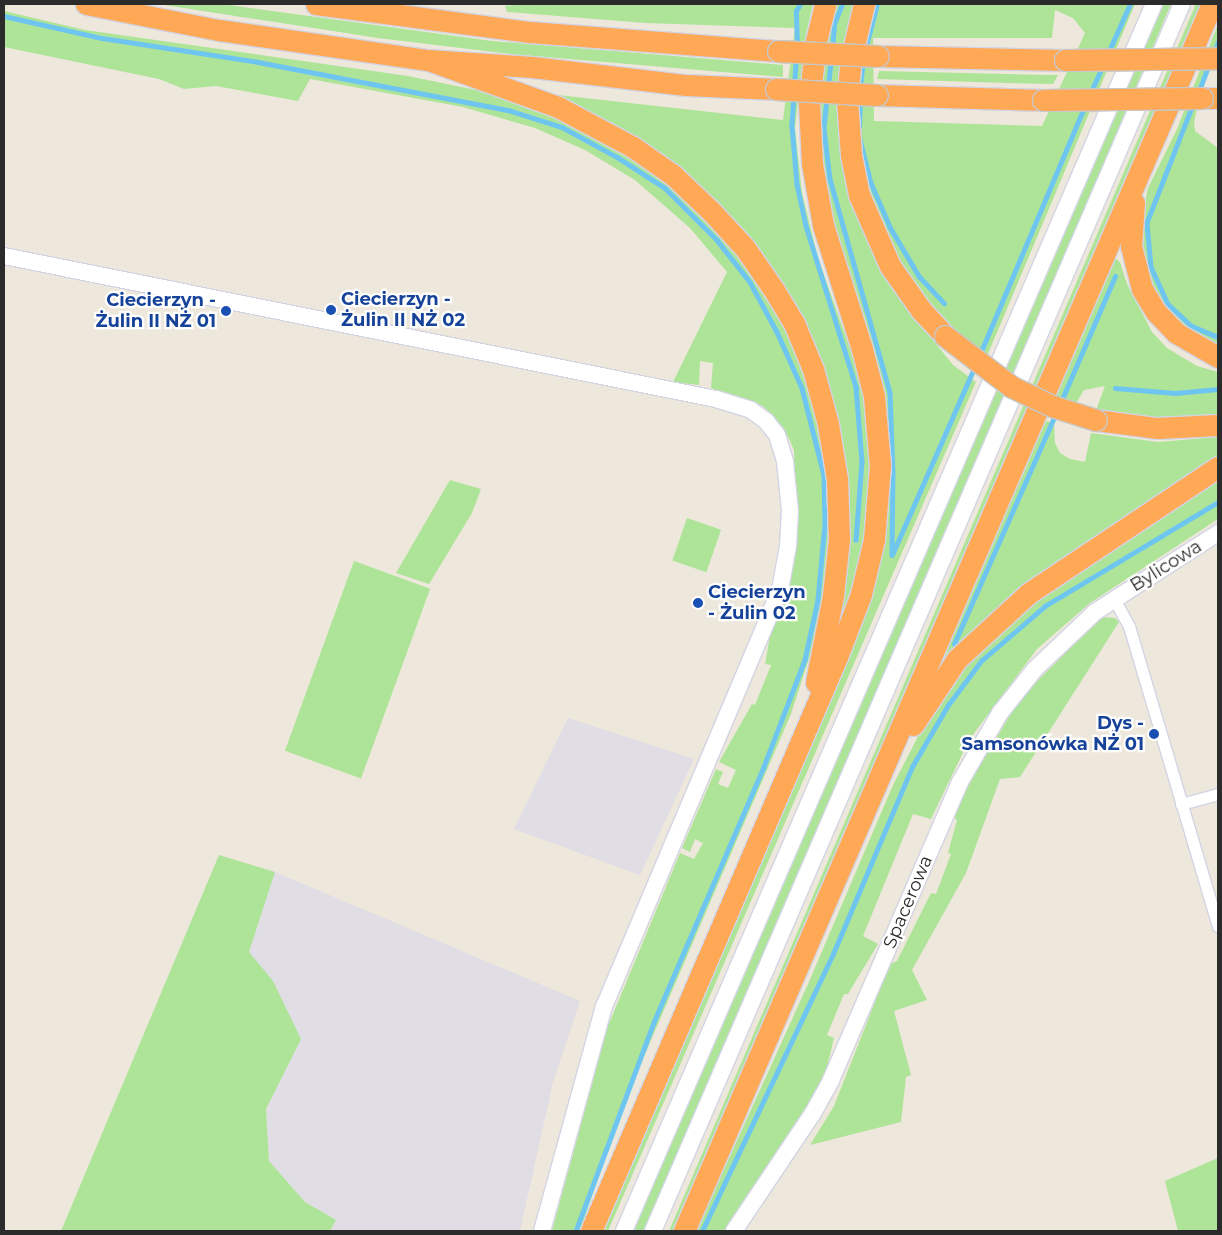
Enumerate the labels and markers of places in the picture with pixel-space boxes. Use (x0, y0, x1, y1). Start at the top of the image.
place label: Ciecierzyn - Żulin II NŻ 02 (341, 289, 465, 332)
place label: Ciecierzyn - Żulin II NŻ 01 (95, 290, 216, 332)
marker: Ciecierzyn - Żulin II NŻ 02 (325, 304, 337, 316)
marker: Ciecierzyn - Żulin II NŻ 01 (220, 305, 232, 317)
place label: Ciecierzyn - Żulin 02 (708, 582, 806, 624)
marker: Ciecierzyn - Żulin 02 (692, 597, 704, 609)
place label: Dys - Samsonówka NŻ 01 (962, 713, 1144, 756)
marker: Dys - Samsonówka NŻ 01 (1148, 728, 1160, 740)

